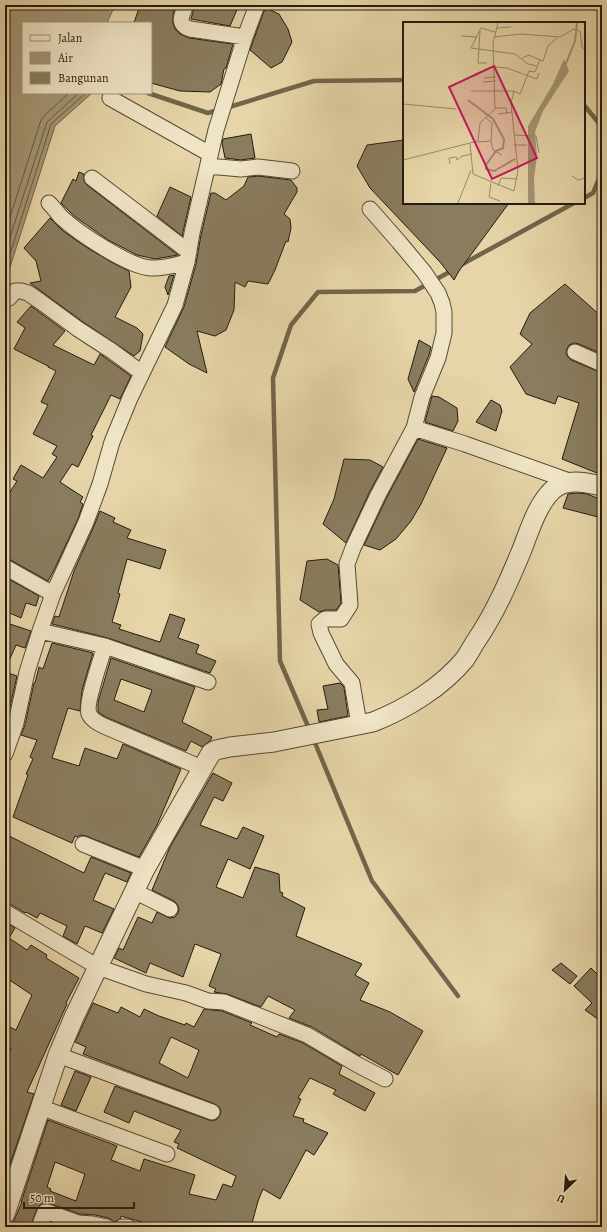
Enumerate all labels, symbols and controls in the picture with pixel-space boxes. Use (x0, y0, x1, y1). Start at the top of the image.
legend (22, 22, 152, 94)
inset map (403, 22, 585, 204)
text: Jalan (58, 30, 83, 46)
text: Air (57, 50, 73, 66)
text: Bangunan (58, 70, 109, 86)
north arrow (545, 1170, 585, 1210)
scale bar (24, 1184, 134, 1210)
text: 50 m (30, 1190, 54, 1206)
text: U (554, 1190, 567, 1207)

